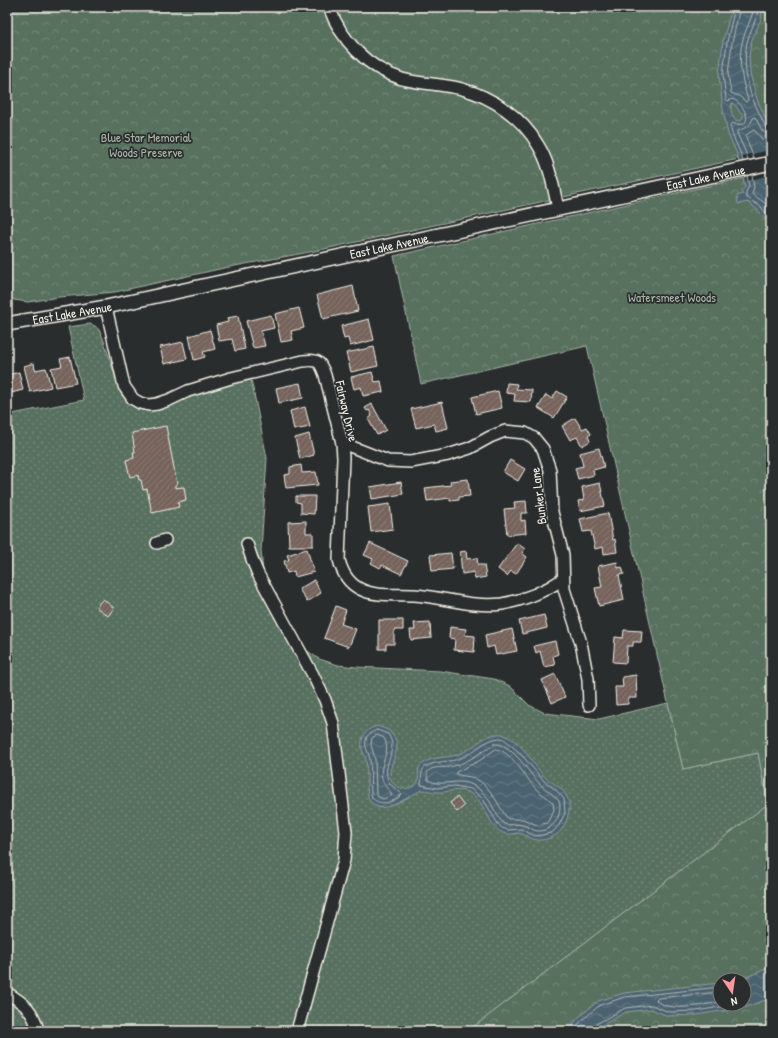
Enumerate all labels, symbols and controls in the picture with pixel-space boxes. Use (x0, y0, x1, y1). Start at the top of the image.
park label: Blue Star Memorial Woods Preserve (101, 128, 192, 161)
street label: East Lake Avenue (665, 160, 747, 194)
street label: East Lake Avenue (348, 228, 430, 263)
park label: Watersmeet Woods (628, 288, 716, 306)
street label: East Lake Avenue (31, 297, 113, 328)
street label: Fairway Drive (331, 378, 363, 443)
street label: Bunker Lane (526, 467, 550, 525)
north arrow (712, 972, 752, 1012)
text: N (730, 994, 739, 1009)

